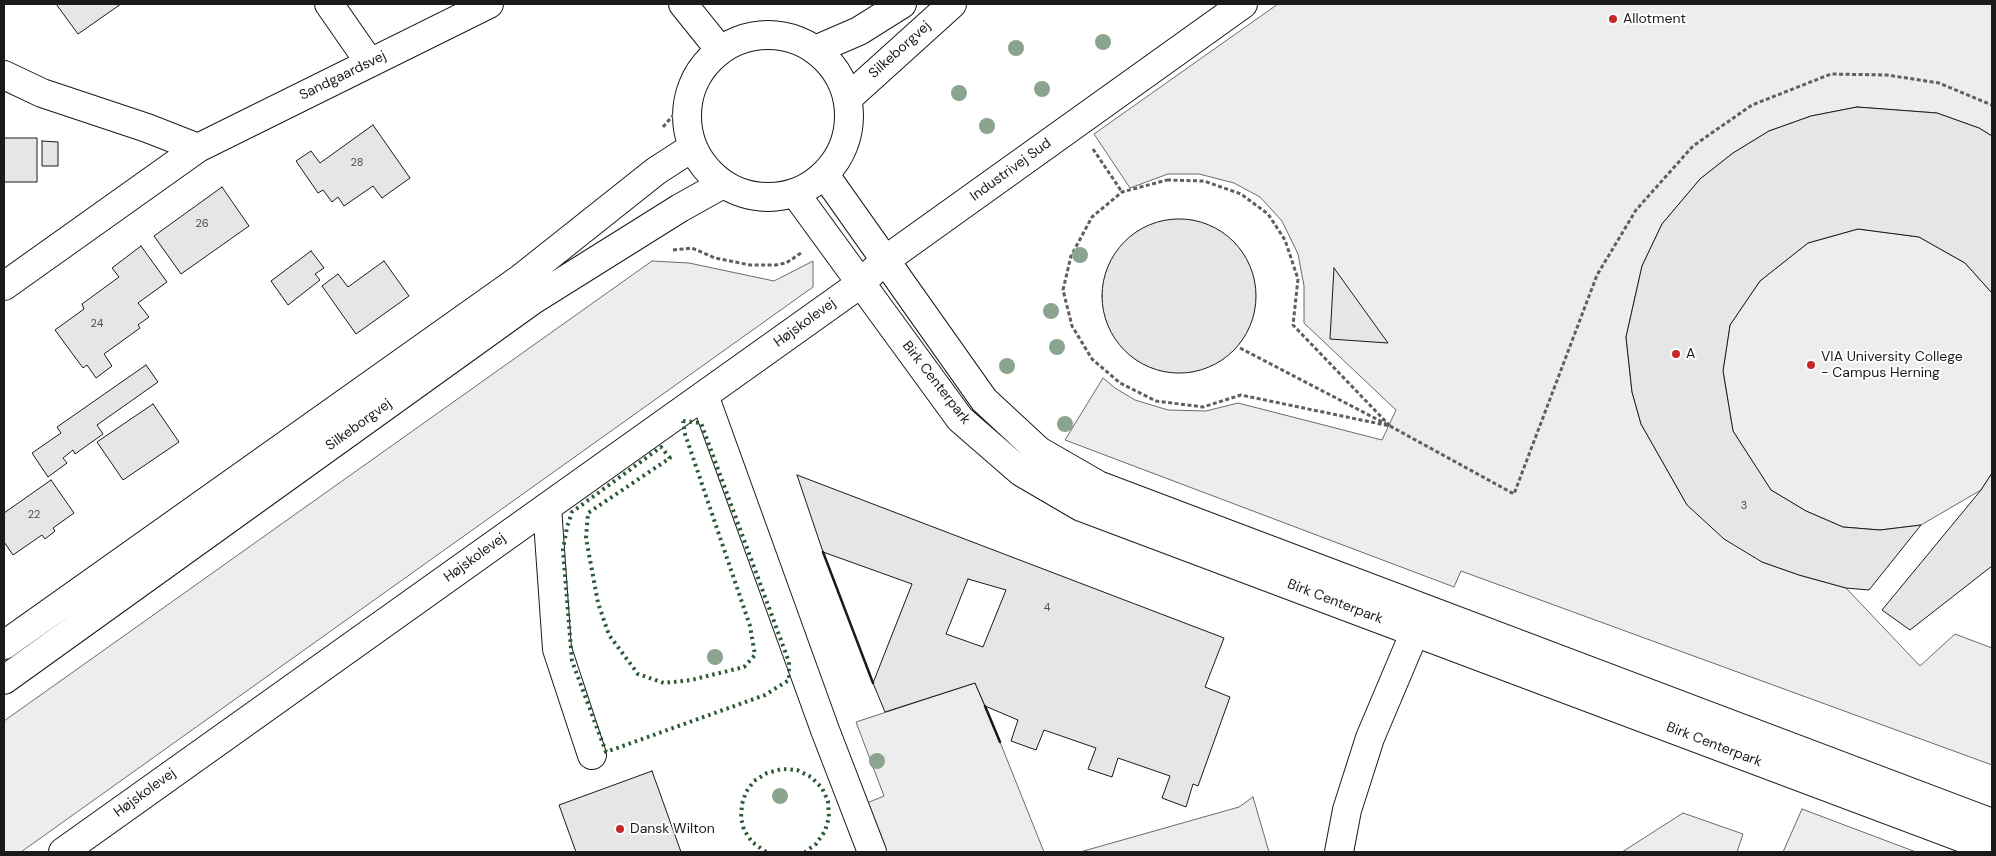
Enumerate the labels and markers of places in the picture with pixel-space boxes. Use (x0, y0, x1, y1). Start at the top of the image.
place label: Allotment (1623, 11, 1686, 27)
marker: Allotment (1607, 13, 1619, 25)
place label: A (1686, 346, 1695, 362)
marker: A (1670, 348, 1682, 360)
place label: VIA University College - Campus Herning (1821, 349, 1963, 382)
marker: VIA University College - Campus Herning (1805, 359, 1817, 371)
place label: Dansk Wilton (630, 821, 715, 837)
marker: Dansk Wilton (614, 823, 626, 835)

